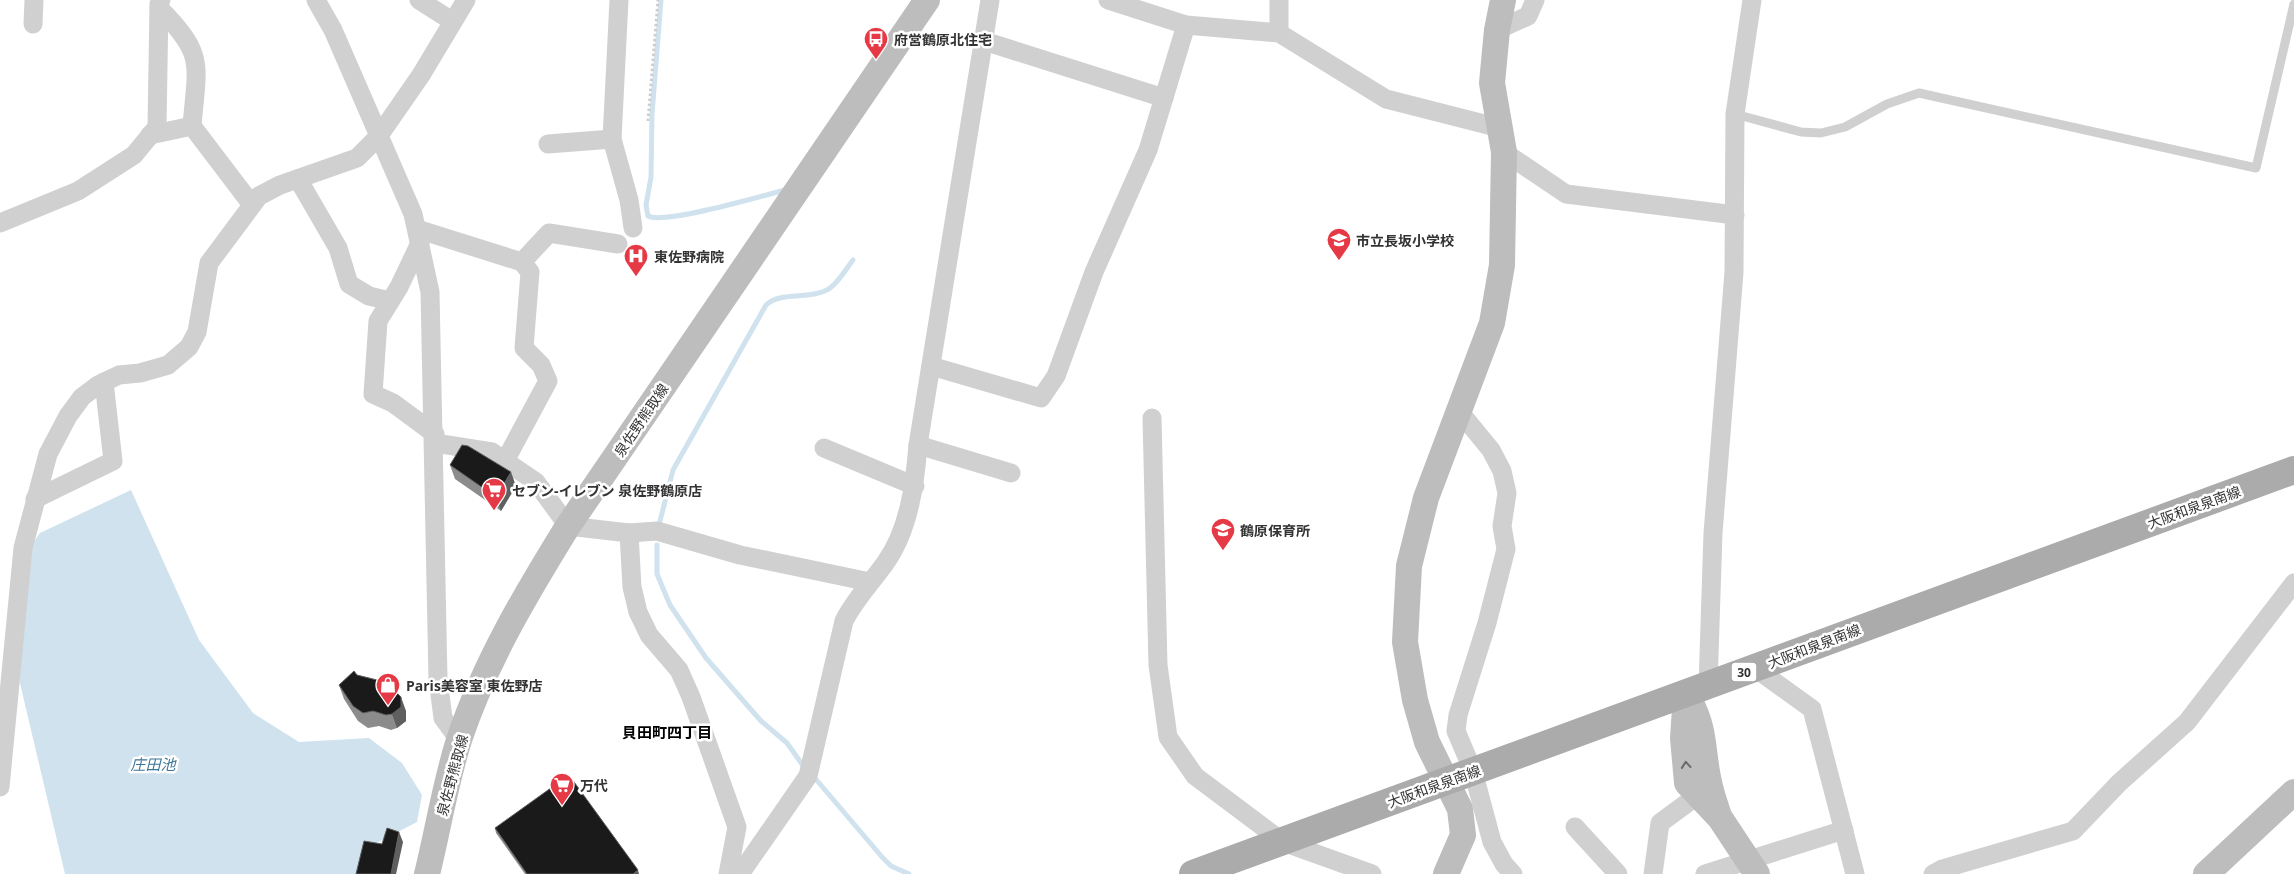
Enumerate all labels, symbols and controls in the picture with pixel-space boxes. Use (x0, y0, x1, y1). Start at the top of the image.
bus stop icon: 府営鶴原北住宅 (863, 26, 889, 60)
place label: 府営鶴原北住宅 (894, 30, 992, 49)
school or university icon: 市立長坂小学校 (1326, 227, 1352, 261)
place label: 市立長坂小学校 (1356, 231, 1454, 250)
hospital icon: 東佐野病院 (623, 243, 649, 277)
place label: 東佐野病院 (654, 247, 724, 266)
street label: 泉佐野熊取線 (610, 380, 672, 460)
supermarket icon: セブン-イレブン 泉佐野鶴原店 (481, 477, 507, 511)
place label: セブン-イレブン 泉佐野鶴原店 (512, 481, 702, 500)
street label: 大阪和泉泉南線 (2145, 481, 2243, 533)
school or university icon: 鶴原保育所 (1210, 517, 1236, 551)
place label: 鶴原保育所 (1240, 521, 1310, 540)
street label: 大阪和泉泉南線 (1765, 620, 1863, 672)
road number: 30 (1732, 662, 1756, 682)
shop icon: Paris美容室 東佐野店 (375, 672, 401, 706)
place label: Paris美容室 東佐野店 (406, 676, 542, 695)
district label: 貝田町四丁目 (622, 722, 712, 742)
street label: 泉佐野熊取線 (432, 732, 472, 818)
water label: 庄田池 (130, 754, 177, 774)
street label: 大阪和泉泉南線 (1385, 760, 1483, 812)
one-way arrow (1680, 761, 1691, 769)
supermarket icon: 万代 (549, 772, 575, 806)
place label: 万代 (580, 776, 608, 795)

